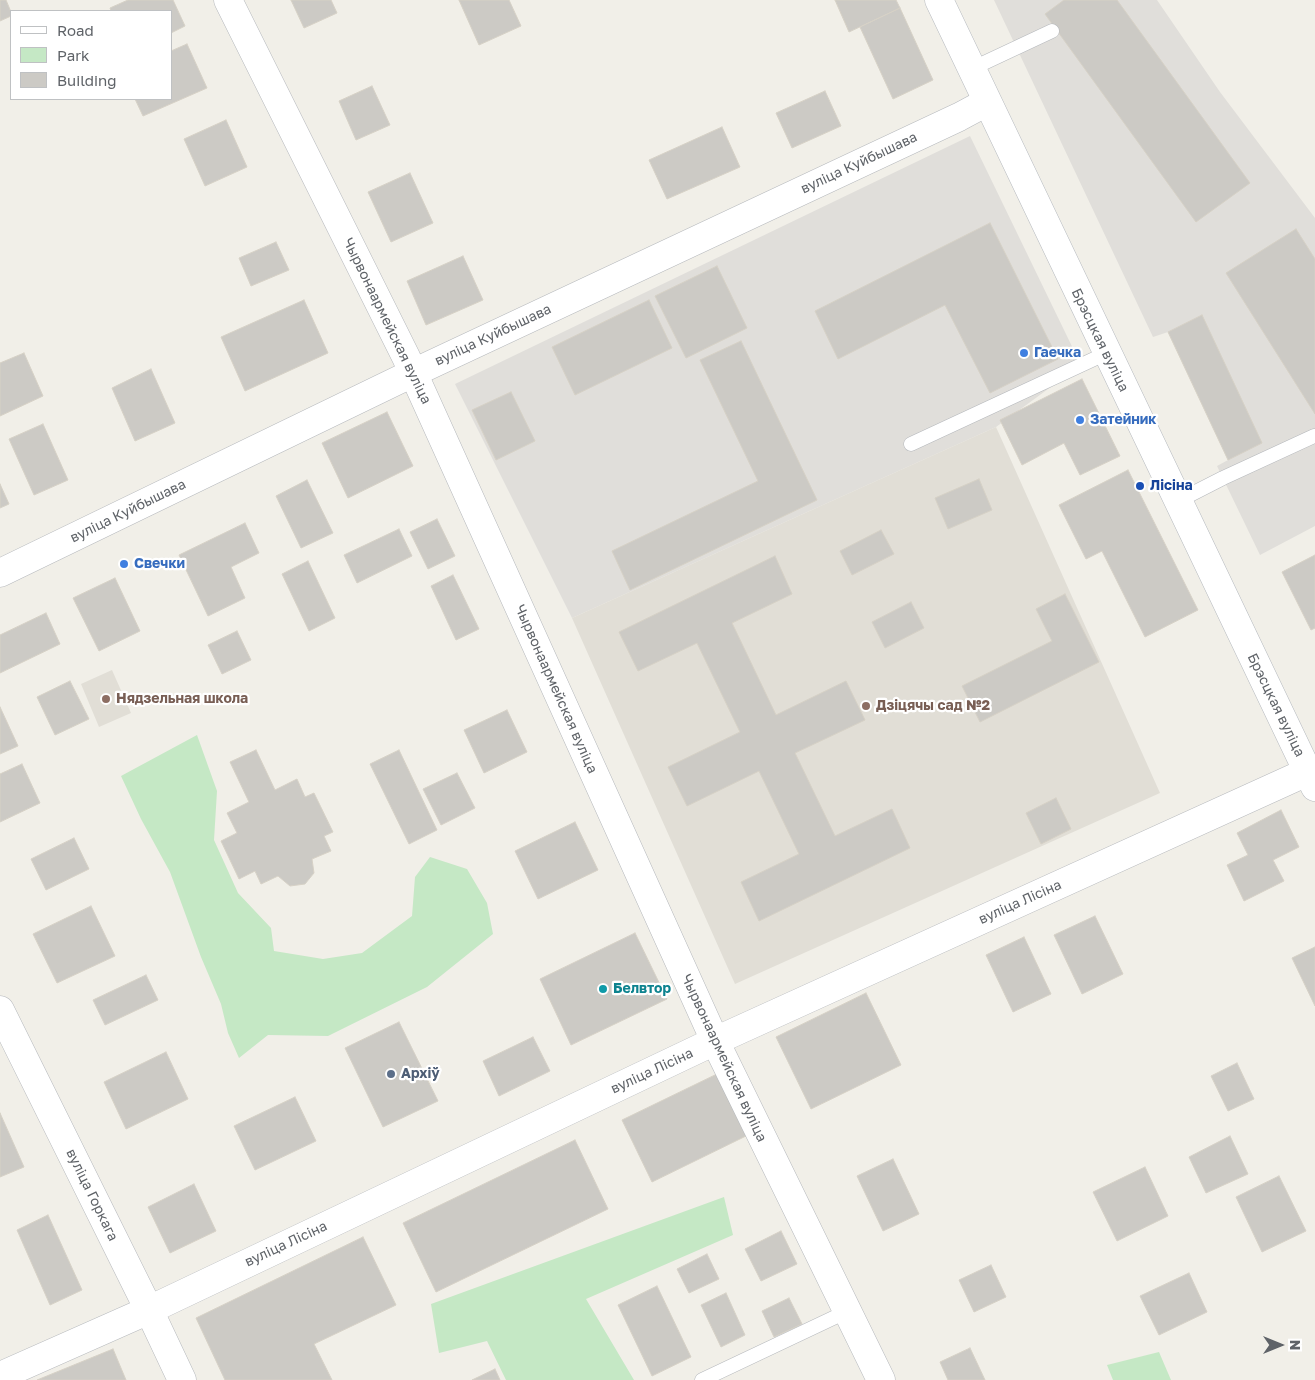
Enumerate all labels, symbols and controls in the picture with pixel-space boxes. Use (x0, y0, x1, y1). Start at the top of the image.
legend (10, 10, 172, 100)
text: Road (57, 21, 94, 39)
text: Park (57, 46, 89, 64)
text: Building (57, 71, 117, 89)
street label: вуліца Куйбышава (798, 129, 920, 197)
street label: Чырвонаармейская вуліца (339, 235, 435, 407)
street label: Брэсцкая вуліца (1068, 286, 1132, 394)
street label: вуліца Куйбышава (432, 301, 554, 369)
place label: Гаечка (1034, 345, 1081, 361)
marker: Гаечка (1018, 347, 1030, 359)
place label: Затейник (1090, 412, 1156, 428)
marker: Затейник (1074, 414, 1086, 426)
street label: вуліца Куйбышава (67, 476, 189, 546)
place label: Лісіна (1150, 478, 1193, 494)
marker: Лісіна (1134, 480, 1146, 492)
place label: Свечки (134, 556, 185, 572)
marker: Свечки (118, 558, 130, 570)
street label: Чырвонаармейская вуліца (511, 602, 601, 776)
street label: Брэсцкая вуліца (1244, 651, 1308, 759)
place label: Нядзельная школа (116, 691, 248, 707)
marker: Нядзельная школа (100, 693, 112, 705)
place label: Дзіцячы сад №2 (876, 698, 990, 714)
marker: Дзіцячы сад №2 (860, 700, 872, 712)
street label: вуліца Лісіна (976, 876, 1064, 928)
street label: Чырвонаармейская вуліца (678, 972, 770, 1144)
place label: Белвтор (613, 981, 671, 997)
marker: Белвтор (597, 983, 609, 995)
street label: вуліца Лісіна (608, 1045, 696, 1097)
place label: Архіў (401, 1066, 440, 1082)
marker: Архіў (385, 1068, 397, 1080)
street label: вуліца Горкага (62, 1146, 122, 1244)
street label: вуліца Лісіна (242, 1218, 330, 1270)
north arrow (1255, 1320, 1305, 1370)
text: N (1287, 1340, 1304, 1350)

